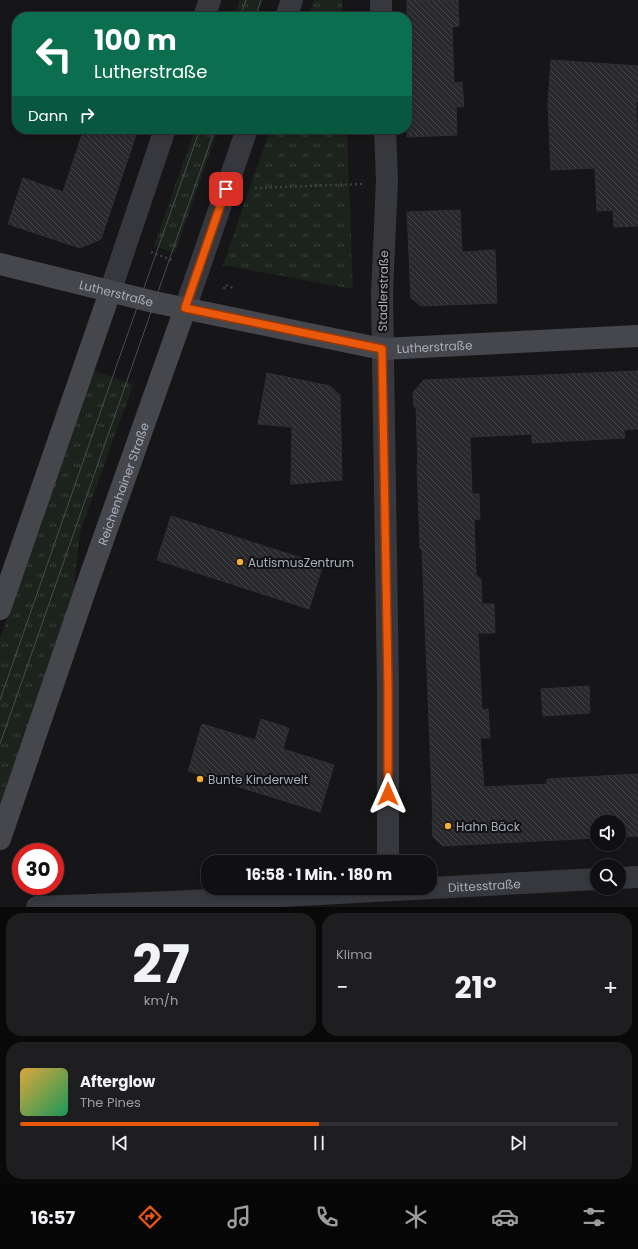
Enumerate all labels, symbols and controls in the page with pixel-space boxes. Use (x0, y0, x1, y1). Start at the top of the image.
text: 100 m (94, 21, 177, 60)
icon: left (28, 28, 80, 80)
text: Lutherstraße (94, 59, 208, 84)
icon: right (76, 104, 98, 126)
text: Dann (28, 105, 68, 126)
pin (209, 172, 243, 206)
icon: arrive (215, 178, 237, 200)
street label: Stadlerstraße (374, 250, 392, 332)
street label: Lutherstraße (78, 275, 155, 310)
street label: Lutherstraße (396, 336, 473, 357)
street label: Reichenhainer Straße (93, 420, 153, 547)
place label: AutismusZentrum (248, 554, 354, 571)
marker: AutismusZentrum (235, 557, 245, 567)
place label: Bunte Kinderwelt (208, 771, 308, 788)
position arrow (367, 773, 409, 815)
marker: Bunte Kinderwelt (195, 774, 205, 784)
map controls (590, 815, 626, 895)
button: sound (590, 815, 626, 851)
place label: Hahn Bäck (456, 818, 521, 835)
marker: Hahn Bäck (443, 821, 453, 831)
speed limit sign: 30 (12, 843, 64, 895)
button: search (590, 859, 626, 895)
text: 16:58 · 1 Min. · 180 m (246, 864, 392, 885)
street label: Dittesstraße (448, 875, 521, 896)
text: 27 (132, 928, 190, 1001)
text: Klima (336, 945, 372, 964)
text: 21° (454, 966, 497, 1009)
text: − (336, 972, 348, 1003)
text: + (603, 972, 618, 1003)
text: km/h (144, 991, 178, 1010)
text: Afterglow (80, 1071, 155, 1092)
text: The Pines (80, 1093, 141, 1112)
icon: previous (109, 1132, 131, 1154)
icon: pause (308, 1132, 330, 1154)
icon: next (507, 1132, 529, 1154)
icon: directions (136, 1203, 164, 1231)
icon: music (225, 1203, 253, 1231)
icon: phone (313, 1203, 341, 1231)
icon: climate (402, 1203, 430, 1231)
icon: car (491, 1203, 519, 1231)
icon: filters (580, 1203, 608, 1231)
text: 16:57 (30, 1205, 75, 1230)

